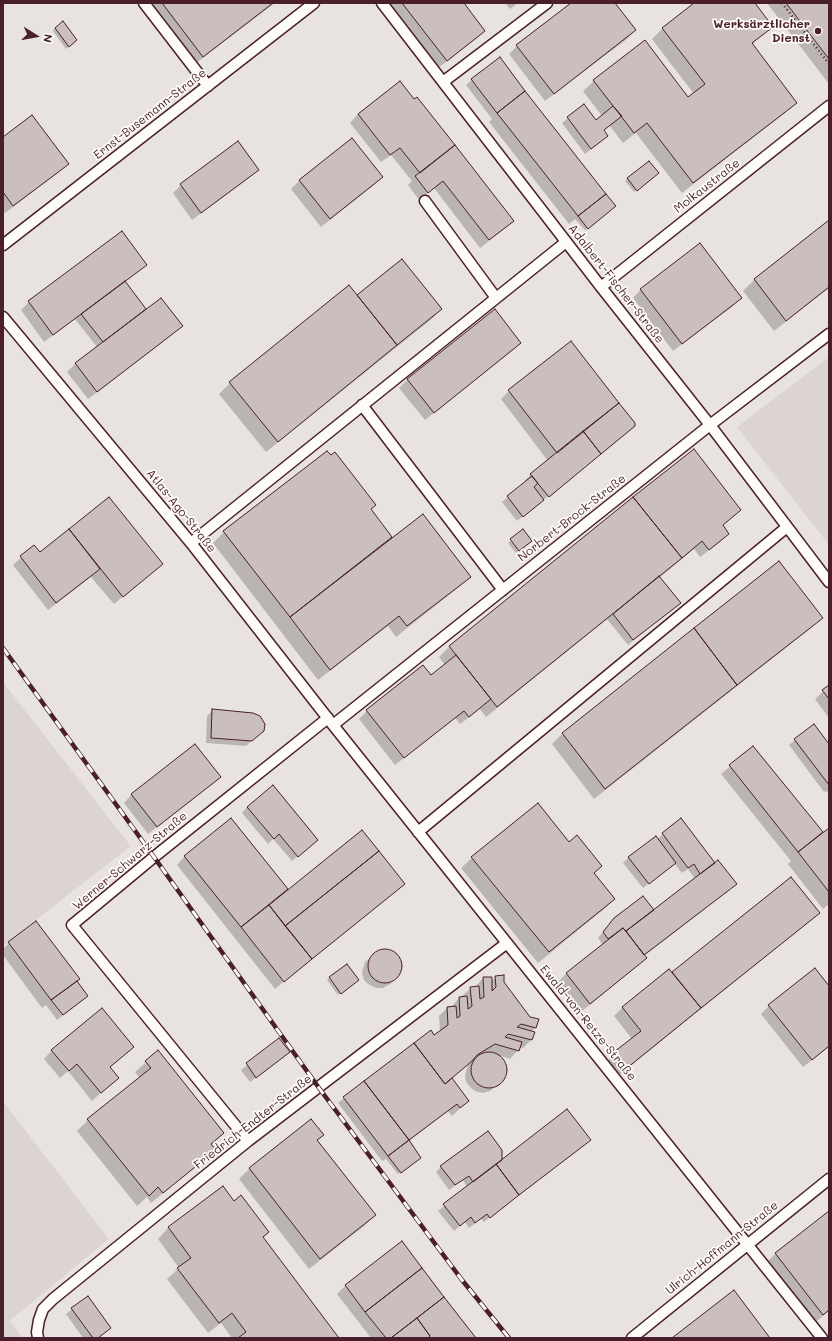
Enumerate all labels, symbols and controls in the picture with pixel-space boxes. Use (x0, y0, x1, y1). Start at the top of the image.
north arrow (16, 16, 56, 56)
place label: Werksärztlicher Dienst (713, 17, 810, 45)
marker: Werksärztlicher Dienst (813, 26, 823, 36)
text: N (40, 33, 56, 44)
street label: Ernst-Busemann-Straße (91, 66, 209, 162)
street label: Molkaustraße (671, 156, 743, 216)
street label: Adalbert-Fischer-Straße (565, 222, 667, 346)
street label: Atlas-Ago-Straße (143, 466, 219, 556)
street label: Norbert-Brock-Straße (515, 471, 629, 565)
street label: Werner-Schwarz-Straße (70, 809, 190, 913)
street label: Ewald-von-Retze-Straße (537, 962, 639, 1084)
street label: Friedrich-Endter-Straße (191, 1072, 315, 1172)
street label: Ulrich-Hoffmann-Straße (663, 1198, 781, 1298)

